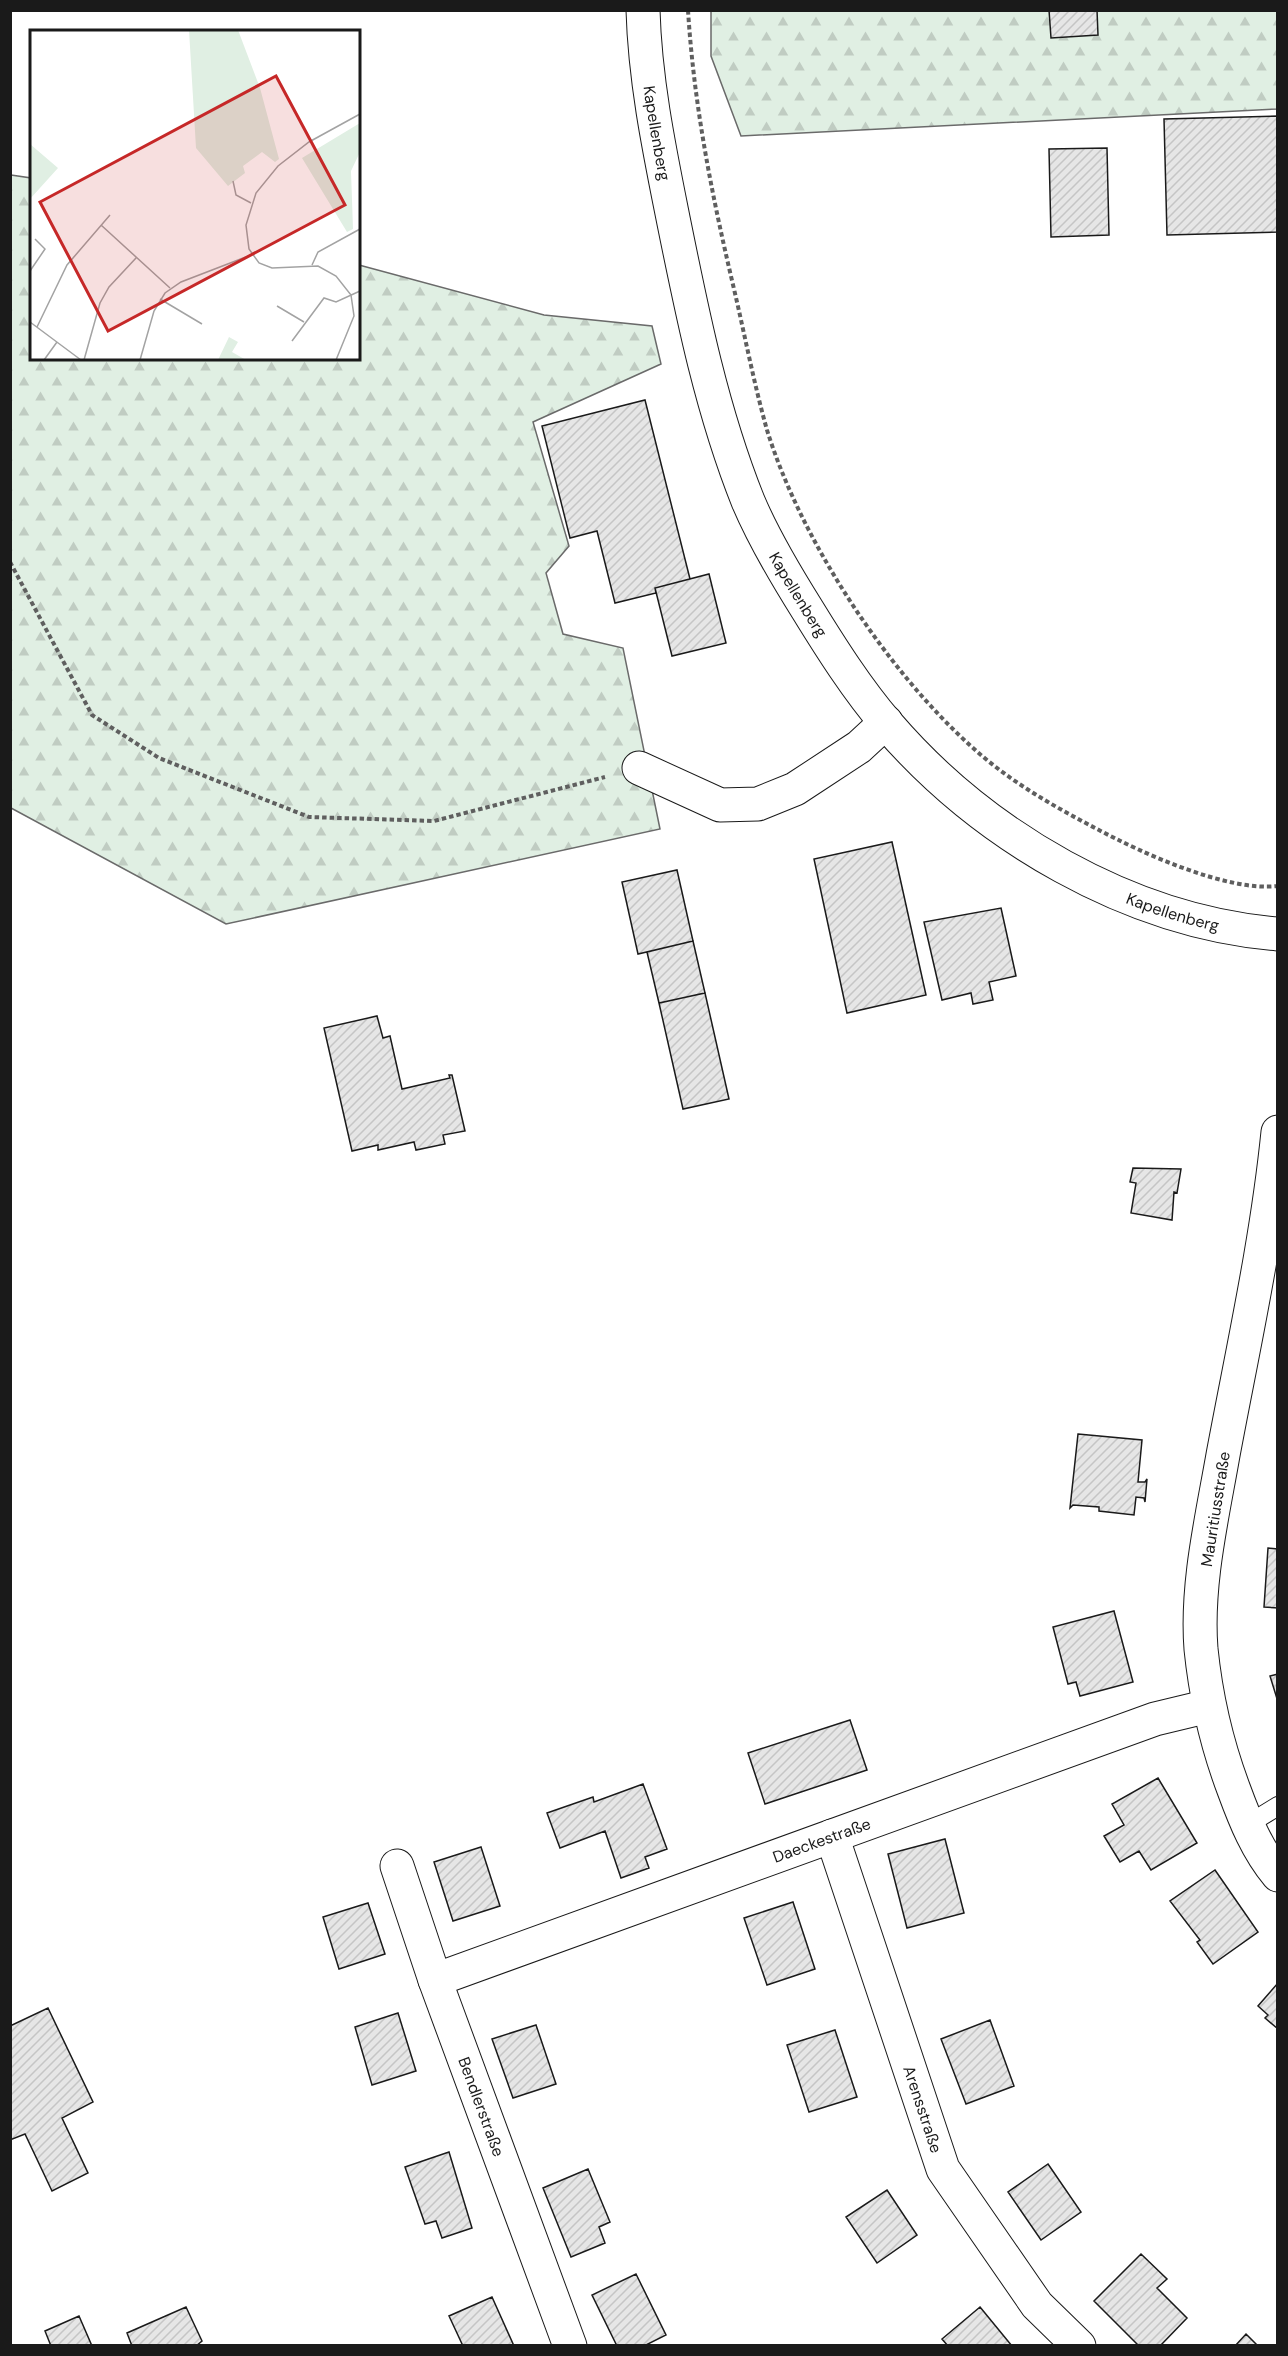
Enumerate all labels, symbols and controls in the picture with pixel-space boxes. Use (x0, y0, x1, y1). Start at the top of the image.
inset map (30, 30, 360, 360)
street label: Kapellenberg (638, 84, 675, 183)
street label: Kapellenberg (764, 548, 832, 641)
street label: Kapellenberg (1123, 888, 1221, 936)
street label: Mauritiusstraße (1196, 1450, 1235, 1568)
street label: Daeckestraße (770, 1813, 873, 1868)
street label: Bendlerstraße (453, 2054, 509, 2159)
street label: Arensstraße (898, 2063, 947, 2156)

